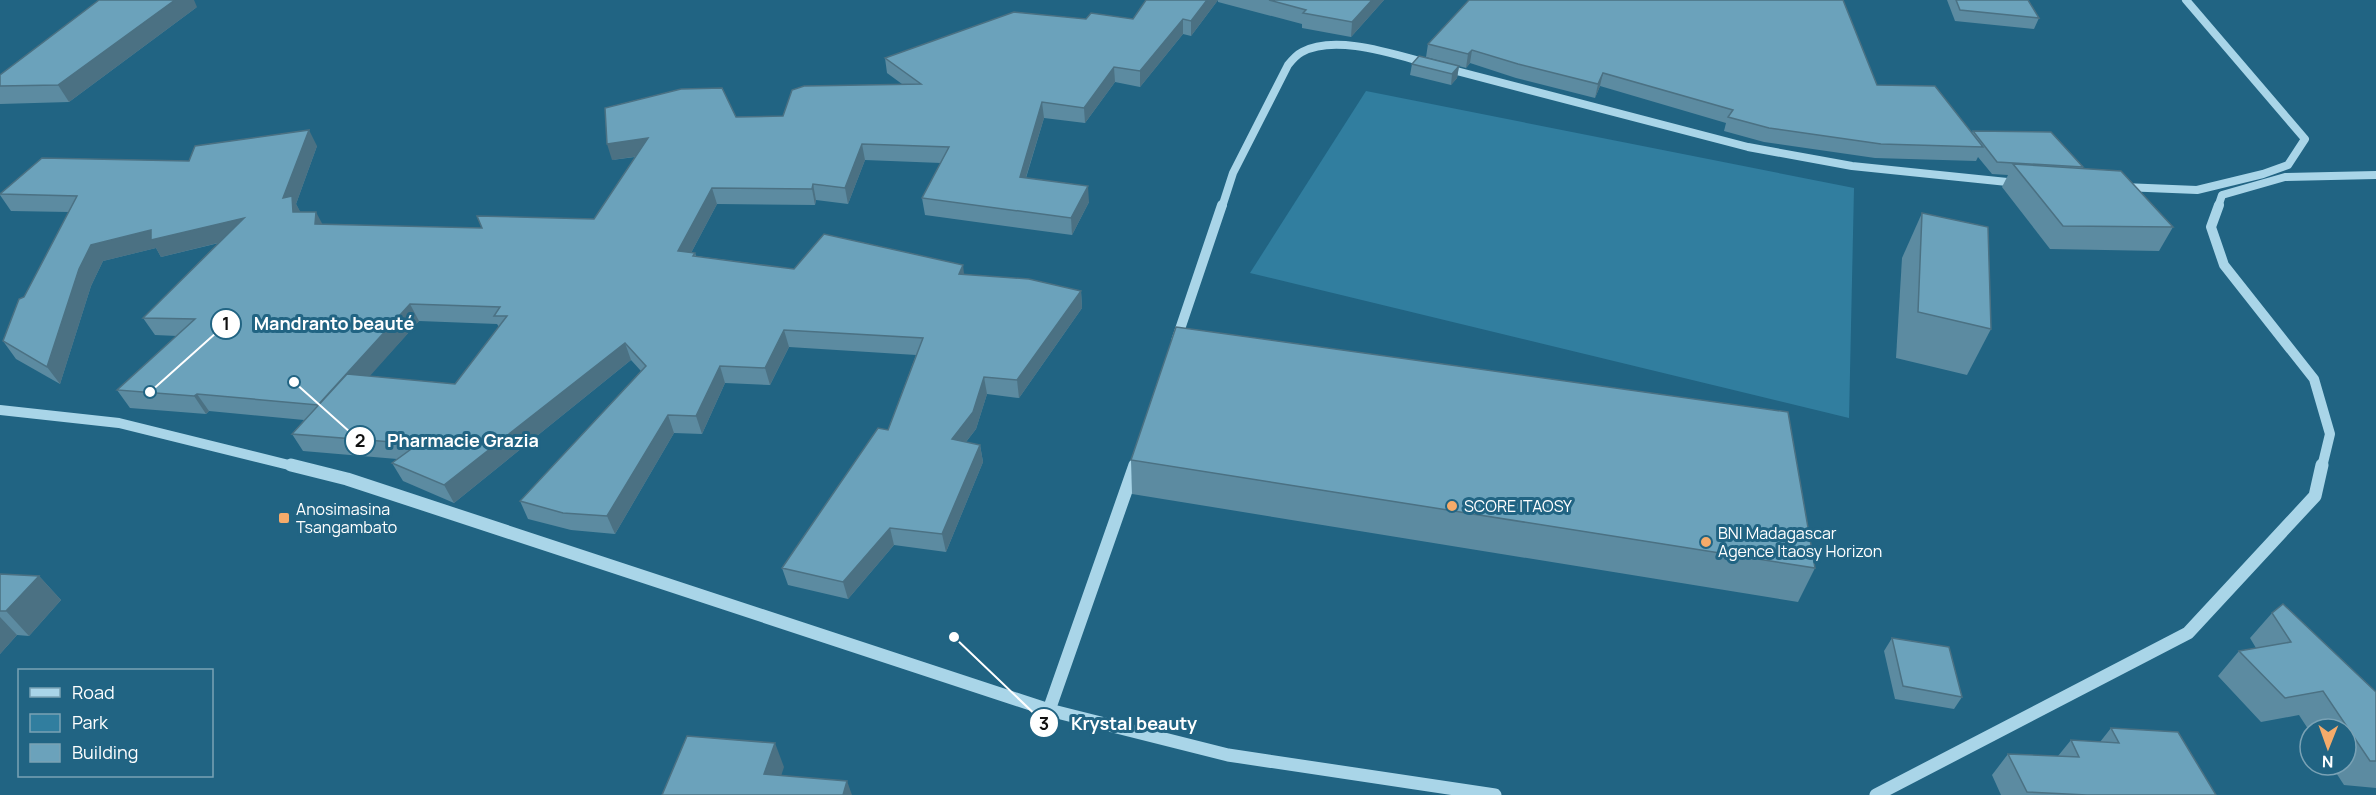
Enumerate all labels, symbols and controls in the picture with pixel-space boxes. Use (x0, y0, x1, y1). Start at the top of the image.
callout: Mandranto beauté (211, 306, 426, 342)
text: 1 (222, 311, 230, 335)
text: Mandranto beauté (254, 311, 414, 335)
callout: Pharmacie Grazia (345, 423, 551, 459)
text: 2 (355, 428, 365, 452)
text: Pharmacie Grazia (387, 428, 539, 452)
place label: SCORE ITAOSY (1464, 495, 1572, 517)
place label: Anosimasina Tsangambato (296, 498, 397, 538)
marker: SCORE ITAOSY (1445, 499, 1459, 513)
marker: Anosimasina Tsangambato (277, 511, 291, 525)
place label: BNI Madagascar Agence Itaosy Horizon (1718, 522, 1882, 562)
marker: BNI Madagascar Agence Itaosy Horizon (1699, 535, 1713, 549)
legend (18, 669, 213, 777)
text: Road (72, 680, 115, 704)
callout: Krystal beauty (1029, 705, 1209, 741)
text: Park (72, 710, 109, 734)
text: 3 (1039, 711, 1049, 735)
text: Krystal beauty (1071, 711, 1197, 735)
north arrow (2298, 717, 2358, 777)
text: Building (72, 740, 138, 764)
text: N (2322, 751, 2334, 773)

